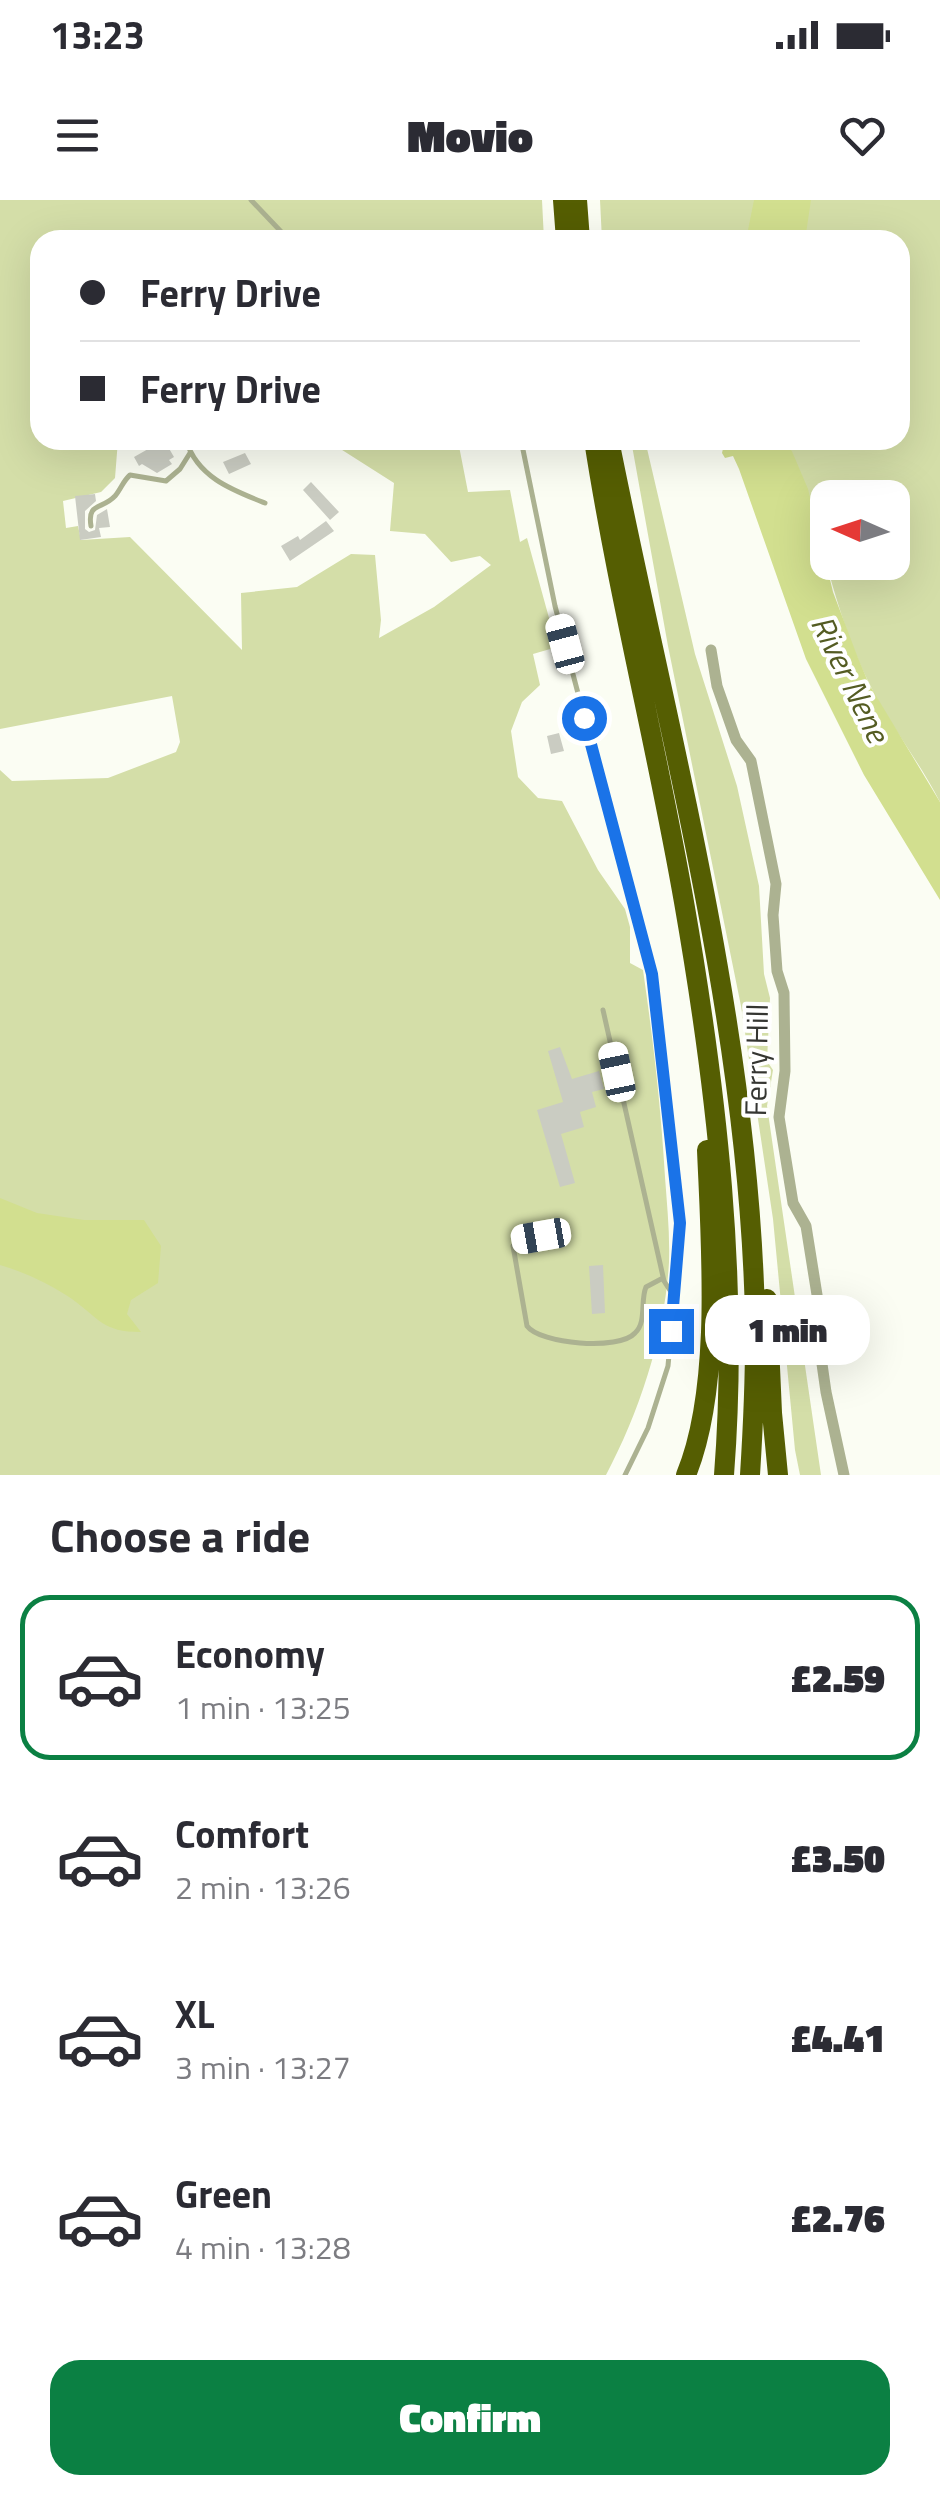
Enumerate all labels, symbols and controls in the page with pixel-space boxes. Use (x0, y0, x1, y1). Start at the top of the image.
text: 13:23 (50, 6, 145, 64)
text: Movio (407, 101, 533, 169)
icon: menu (50, 108, 105, 163)
icon: heart (835, 108, 890, 163)
text: Ferry Drive (140, 264, 321, 322)
text: Ferry Drive (140, 360, 321, 418)
north arrow (810, 480, 910, 580)
map controls (810, 480, 910, 580)
water label: River Nene (799, 607, 903, 752)
car (543, 611, 587, 677)
route start (562, 696, 607, 741)
street label: Ferry Hill (732, 1003, 780, 1117)
car (596, 1040, 638, 1104)
car (509, 1216, 573, 1256)
callout: 1 min (706, 1296, 871, 1366)
text: 1 min (748, 1306, 827, 1354)
route end (649, 1309, 694, 1354)
text: Choose a ride (50, 1501, 310, 1569)
text: Economy (175, 1625, 325, 1683)
icon: car (55, 1633, 145, 1723)
text: £2.59 (791, 1649, 885, 1707)
text: 1 min · 13:25 (175, 1683, 351, 1731)
text: Comfort (175, 1805, 309, 1863)
icon: car (55, 1813, 145, 1903)
text: £3.50 (791, 1829, 885, 1887)
text: 2 min · 13:26 (175, 1863, 351, 1911)
text: XL (175, 1985, 215, 2043)
icon: car (55, 1993, 145, 2083)
text: £4.41 (791, 2009, 885, 2067)
text: 3 min · 13:27 (175, 2043, 351, 2091)
text: Green (175, 2165, 272, 2223)
icon: car (55, 2173, 145, 2263)
text: £2.76 (791, 2189, 885, 2247)
text: 4 min · 13:28 (175, 2223, 351, 2271)
button: Confirm (50, 2360, 890, 2475)

